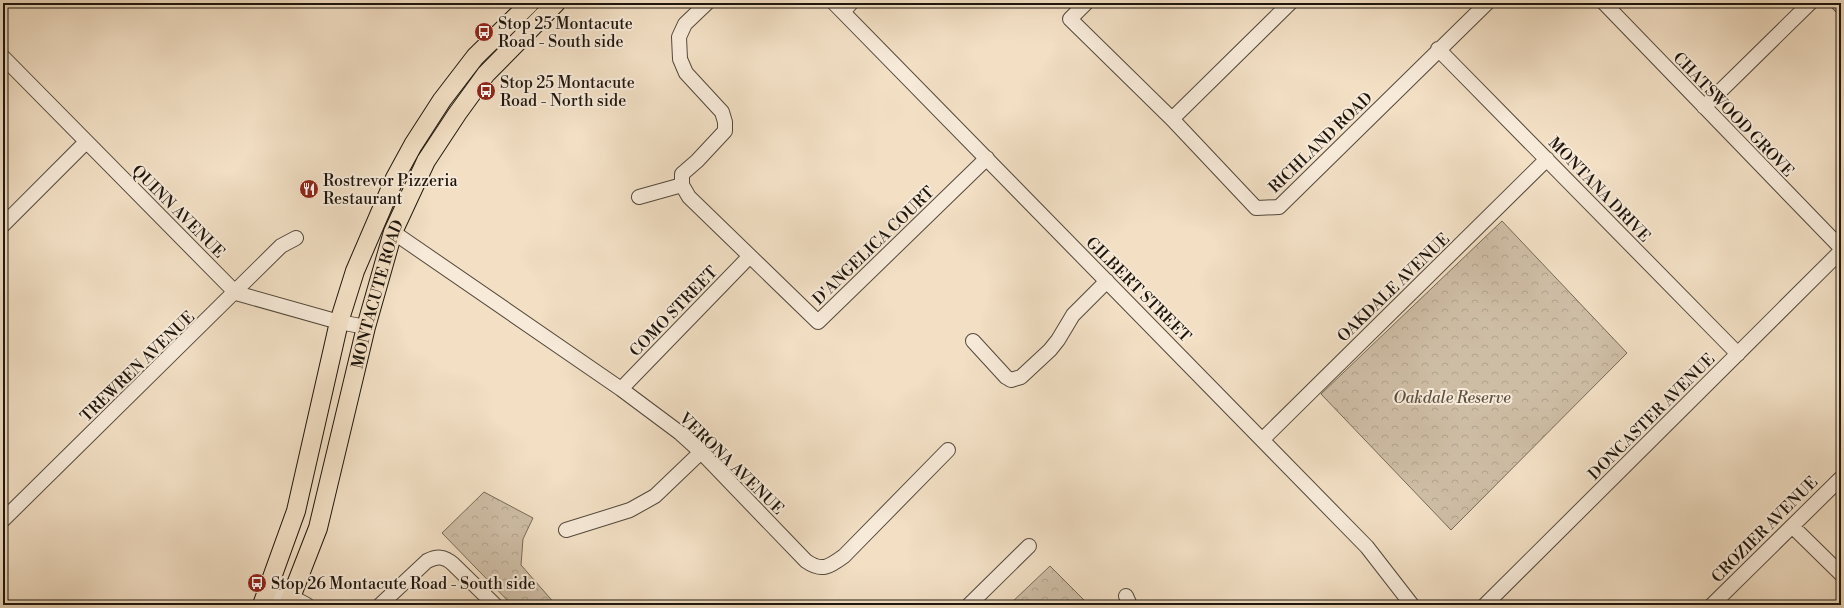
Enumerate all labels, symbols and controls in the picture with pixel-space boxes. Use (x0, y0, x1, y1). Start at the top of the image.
place label: Stop 25 Montacute Road - South side (498, 14, 633, 52)
bus stop icon: Stop 25 Montacute Road - South side (473, 21, 495, 43)
street label: CHATSWOOD GROVE (1669, 48, 1798, 181)
place label: Stop 25 Montacute Road - North side (500, 73, 635, 111)
bus stop icon: Stop 25 Montacute Road - North side (475, 80, 497, 102)
street label: RICHLAND ROAD (1265, 88, 1377, 197)
street label: MONTANA DRIVE (1544, 133, 1655, 246)
street label: QUINN AVENUE (128, 161, 229, 262)
place label: Rostrevor Pizzeria Restaurant (323, 171, 458, 209)
restaurant icon: Rostrevor Pizzeria Restaurant (298, 178, 320, 200)
street label: D'ANGELICA COURT (809, 182, 939, 309)
street label: MONTACUTE ROAD (347, 217, 408, 371)
street label: OAKDALE AVENUE (1333, 229, 1454, 346)
street label: GILBERT STREET (1081, 233, 1195, 347)
street label: COMO STREET (626, 262, 722, 361)
street label: TREWREN AVENUE (76, 307, 199, 426)
street label: DONCASTER AVENUE (1584, 349, 1719, 484)
park label: Oakdale Reserve (1393, 388, 1511, 408)
street label: VERONA AVENUE (674, 408, 788, 519)
street label: CROZIER AVENUE (1707, 472, 1822, 587)
bus stop icon: Stop 26 Montacute Road - South side (246, 572, 268, 594)
place label: Stop 26 Montacute Road - South side (271, 574, 536, 594)

